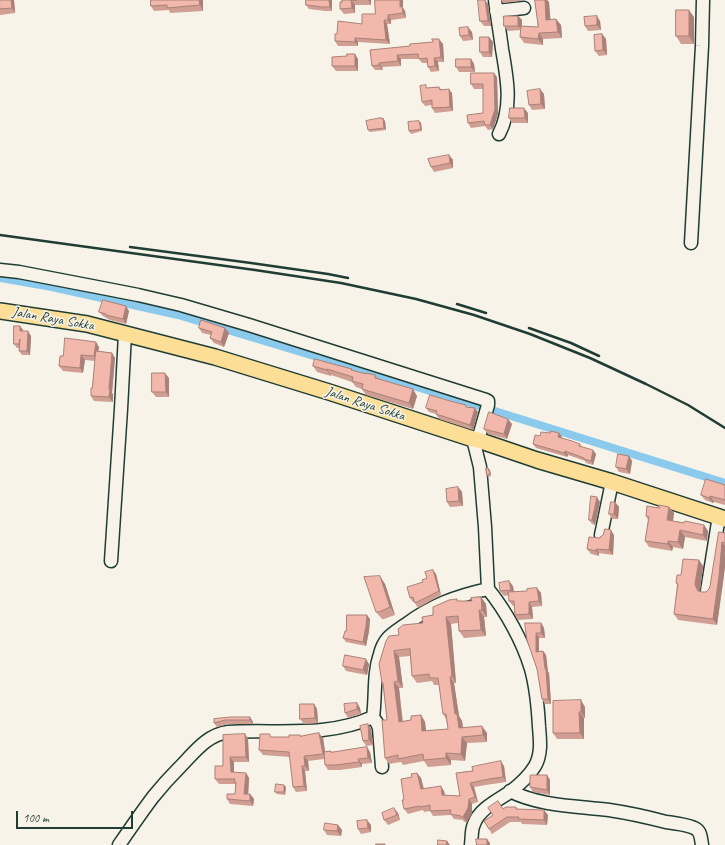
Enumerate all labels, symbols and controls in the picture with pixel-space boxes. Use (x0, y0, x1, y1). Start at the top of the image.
street label: Jalan Raya Sokka (11, 304, 95, 334)
street label: Jalan Raya Sokka (323, 383, 407, 425)
scale bar (18, 803, 135, 829)
text: 100 m (23, 810, 49, 826)

